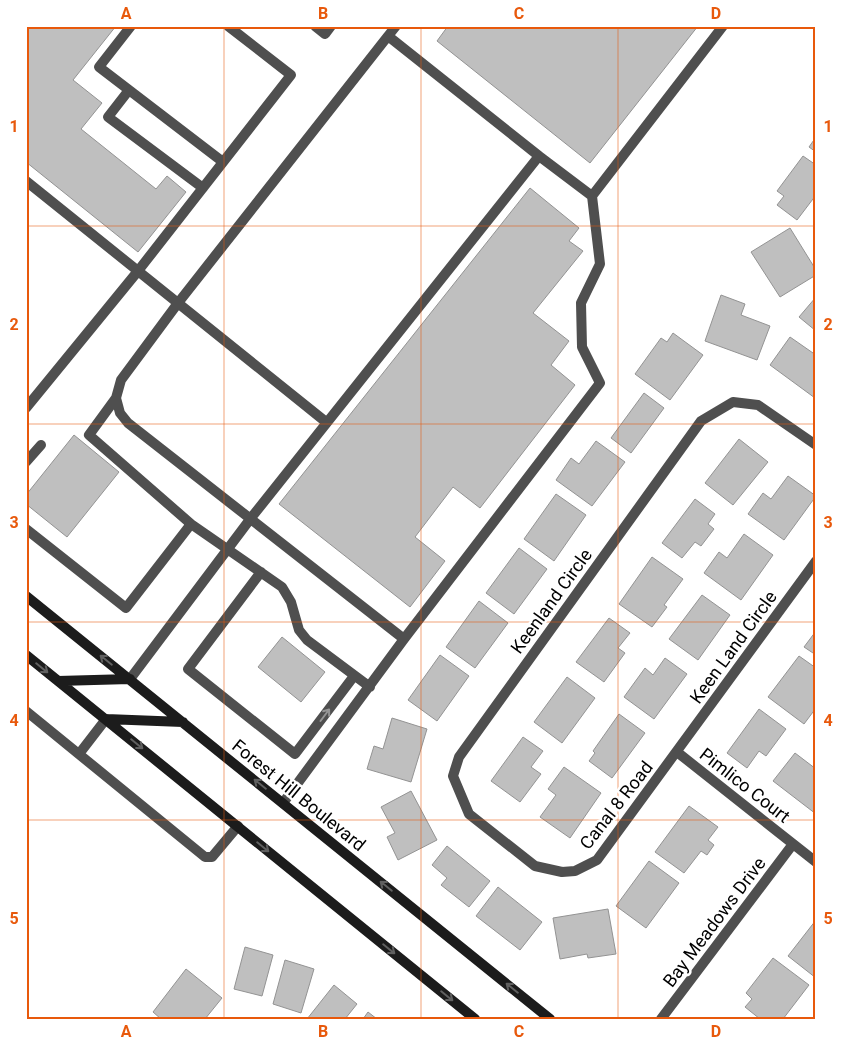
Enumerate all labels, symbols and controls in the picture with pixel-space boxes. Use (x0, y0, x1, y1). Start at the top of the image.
text: A (121, 4, 132, 23)
text: B (318, 4, 328, 23)
text: C (514, 4, 524, 23)
text: D (711, 4, 721, 23)
text: 1 (9, 117, 19, 136)
text: 1 (823, 117, 833, 136)
text: 2 (9, 315, 19, 334)
text: 2 (823, 315, 833, 334)
text: 3 (9, 513, 19, 532)
text: 3 (823, 513, 833, 532)
street label: Keenland Circle (506, 545, 596, 657)
street label: Keen Land Circle (685, 587, 781, 707)
one-way arrow (100, 654, 113, 665)
one-way arrow (35, 662, 48, 673)
one-way arrow (319, 709, 330, 722)
text: 4 (9, 711, 19, 730)
text: 4 (823, 711, 833, 730)
street label: Forest Hill Boulevard (228, 735, 370, 855)
one-way arrow (130, 739, 143, 750)
street label: Pimlico Court (696, 743, 794, 827)
street label: Canal 8 Road (575, 757, 657, 853)
one-way arrow (253, 778, 266, 789)
one-way arrow (256, 841, 269, 852)
street label: Bay Meadows Drive (658, 853, 770, 991)
one-way arrow (380, 880, 393, 891)
text: 5 (9, 909, 19, 928)
text: 5 (823, 909, 833, 928)
one-way arrow (382, 944, 395, 955)
one-way arrow (506, 983, 519, 994)
one-way arrow (440, 991, 453, 1002)
text: A (121, 1022, 132, 1041)
text: B (318, 1022, 328, 1041)
text: C (514, 1022, 524, 1041)
text: D (711, 1022, 721, 1041)

